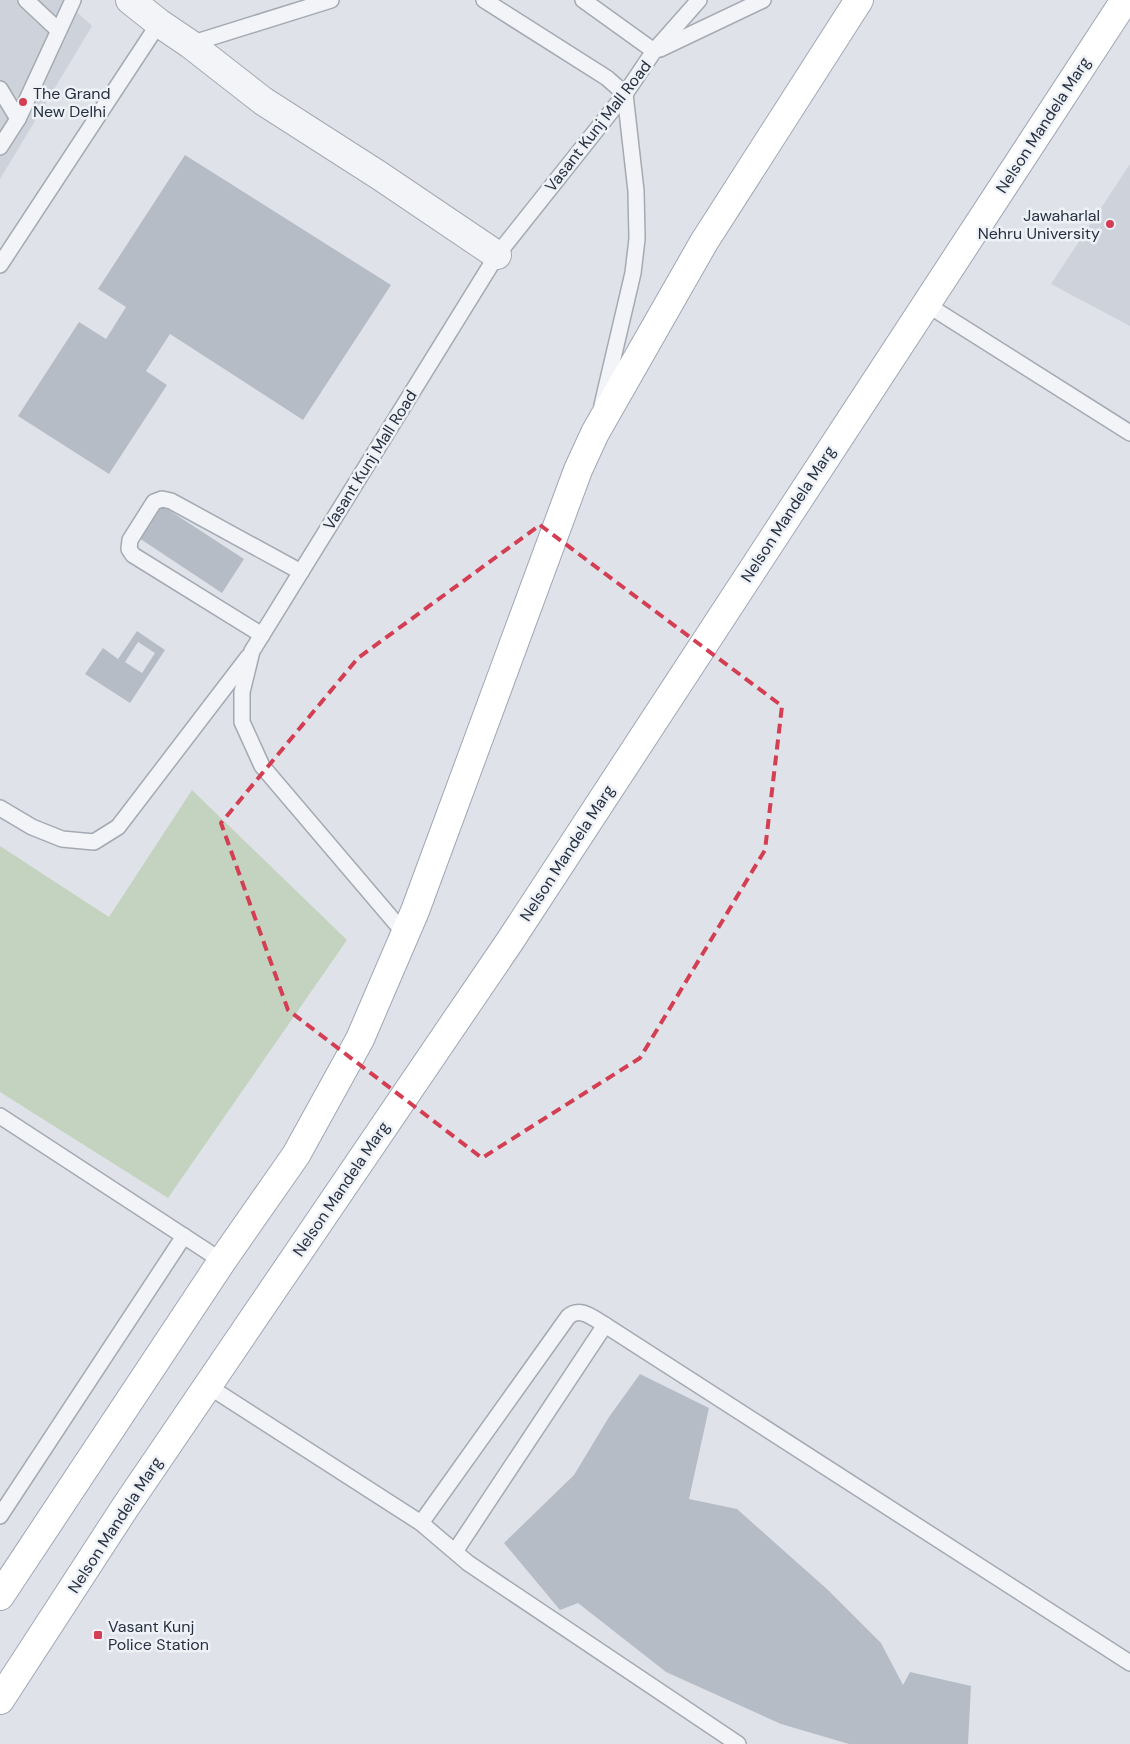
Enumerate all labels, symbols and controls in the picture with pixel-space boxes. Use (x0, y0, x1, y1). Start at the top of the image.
street label: Nelson Mandela Marg (991, 53, 1095, 197)
street label: Vasant Kunj Mall Road (540, 56, 656, 196)
place label: The Grand New Delhi (33, 83, 111, 122)
marker: The Grand New Delhi (17, 96, 29, 108)
place label: Jawaharlal Nehru University (978, 205, 1100, 244)
marker: Jawaharlal Nehru University (1104, 218, 1116, 230)
street label: Vasant Kunj Mall Road (318, 386, 422, 534)
street label: Nelson Mandela Marg (736, 442, 840, 586)
street label: Nelson Mandela Marg (515, 781, 619, 925)
street label: Nelson Mandela Marg (288, 1117, 394, 1261)
street label: Nelson Mandela Marg (63, 1453, 167, 1597)
place label: Vasant Kunj Police Station (108, 1616, 209, 1655)
marker: Vasant Kunj Police Station (92, 1629, 104, 1641)

